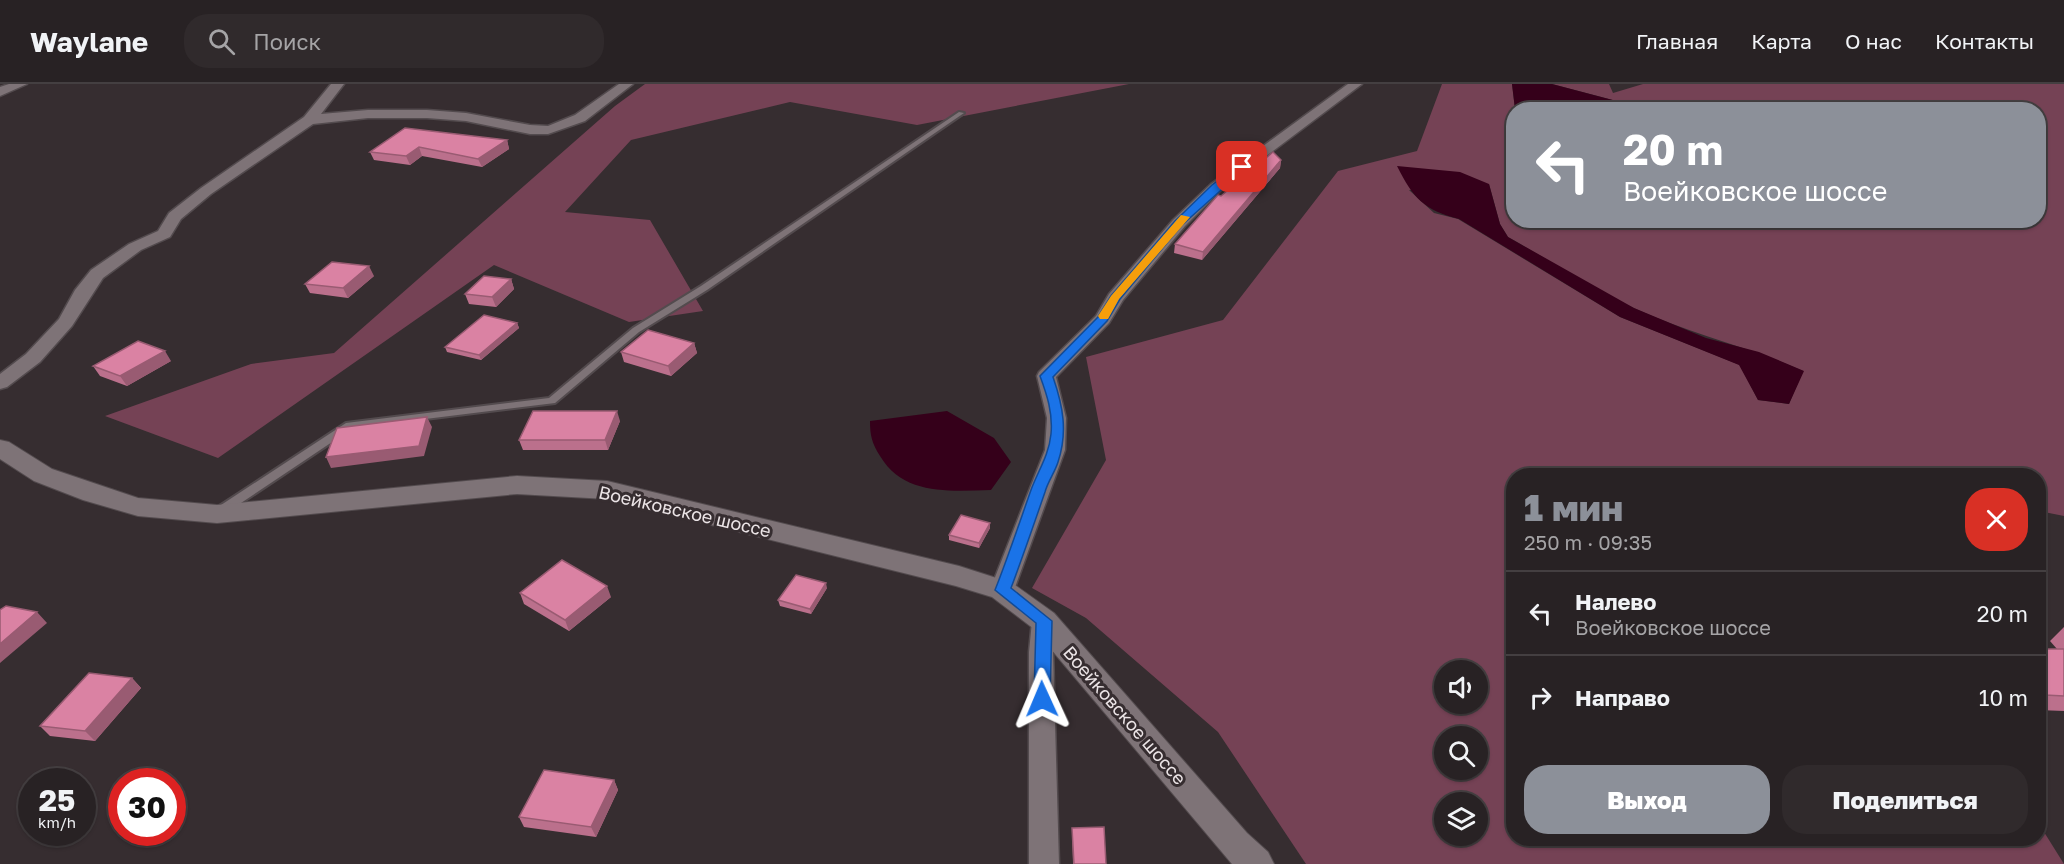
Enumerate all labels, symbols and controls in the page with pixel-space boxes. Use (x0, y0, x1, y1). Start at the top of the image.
search box (184, 14, 604, 68)
text: Waylane (30, 25, 148, 58)
icon: search (205, 25, 238, 58)
text: Поиск (253, 28, 321, 55)
text: Главная (1636, 28, 1718, 54)
text: Карта (1751, 28, 1812, 54)
text: О нас (1845, 28, 1902, 54)
text: Контакты (1935, 28, 2034, 54)
text: 20 m (1623, 124, 1723, 174)
icon: left (1524, 126, 1602, 204)
pin (1216, 141, 1267, 192)
icon: arrive (1225, 150, 1258, 183)
text: Воейковское шоссе (1623, 175, 1887, 207)
street label: Воейковское шоссе (597, 480, 773, 542)
text: 1 мин (1524, 486, 1623, 529)
button: close (1965, 488, 2028, 551)
text: 250 m · 09:35 (1524, 530, 1652, 554)
text: Налево (1575, 588, 1657, 615)
icon: left (1524, 597, 1557, 630)
text: 20 m (1977, 600, 2028, 627)
text: Воейковское шоссе (1575, 615, 1771, 639)
street label: Воейковское шоссе (1059, 641, 1191, 789)
map controls (1434, 660, 1488, 846)
button: sound (1434, 660, 1488, 714)
position arrow (1010, 667, 1074, 731)
icon: right (1524, 681, 1557, 714)
text: Направо (1575, 684, 1670, 711)
text: 10 m (1979, 684, 2028, 711)
button: search (1434, 726, 1488, 780)
button: Выход (1524, 765, 1770, 834)
button: Поделиться (1782, 765, 2028, 834)
speed limit sign: 30 (108, 768, 186, 846)
text: 25 (39, 782, 75, 818)
button: layers (1434, 792, 1488, 846)
text: km/h (38, 813, 76, 831)

